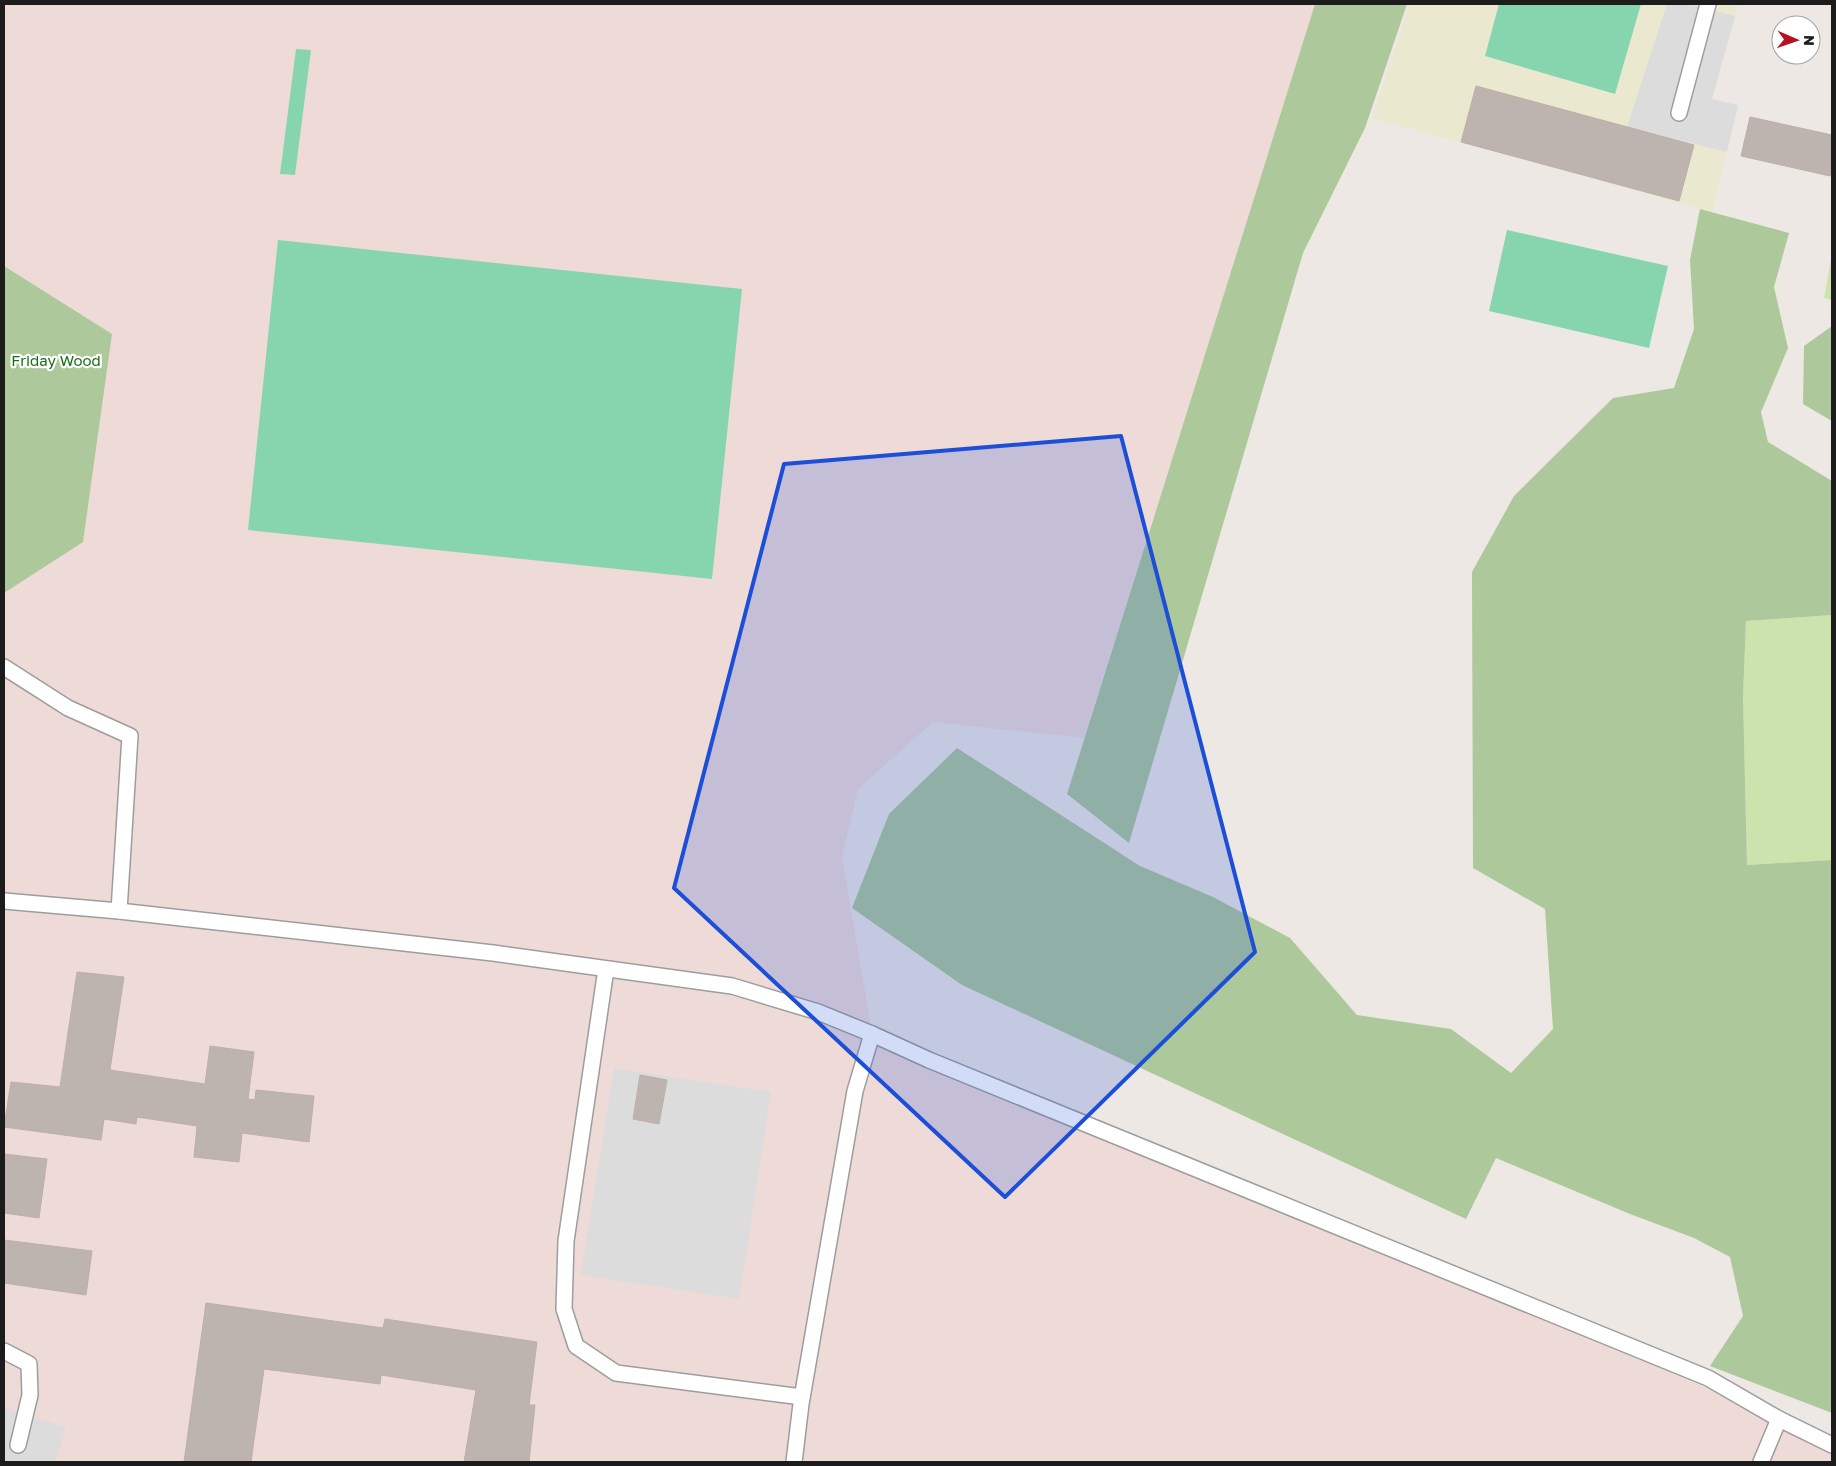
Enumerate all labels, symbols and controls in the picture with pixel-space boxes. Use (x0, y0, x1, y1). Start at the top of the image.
north arrow (1771, 15, 1821, 65)
text: N (1801, 35, 1818, 46)
park label: Friday Wood (11, 351, 101, 369)

